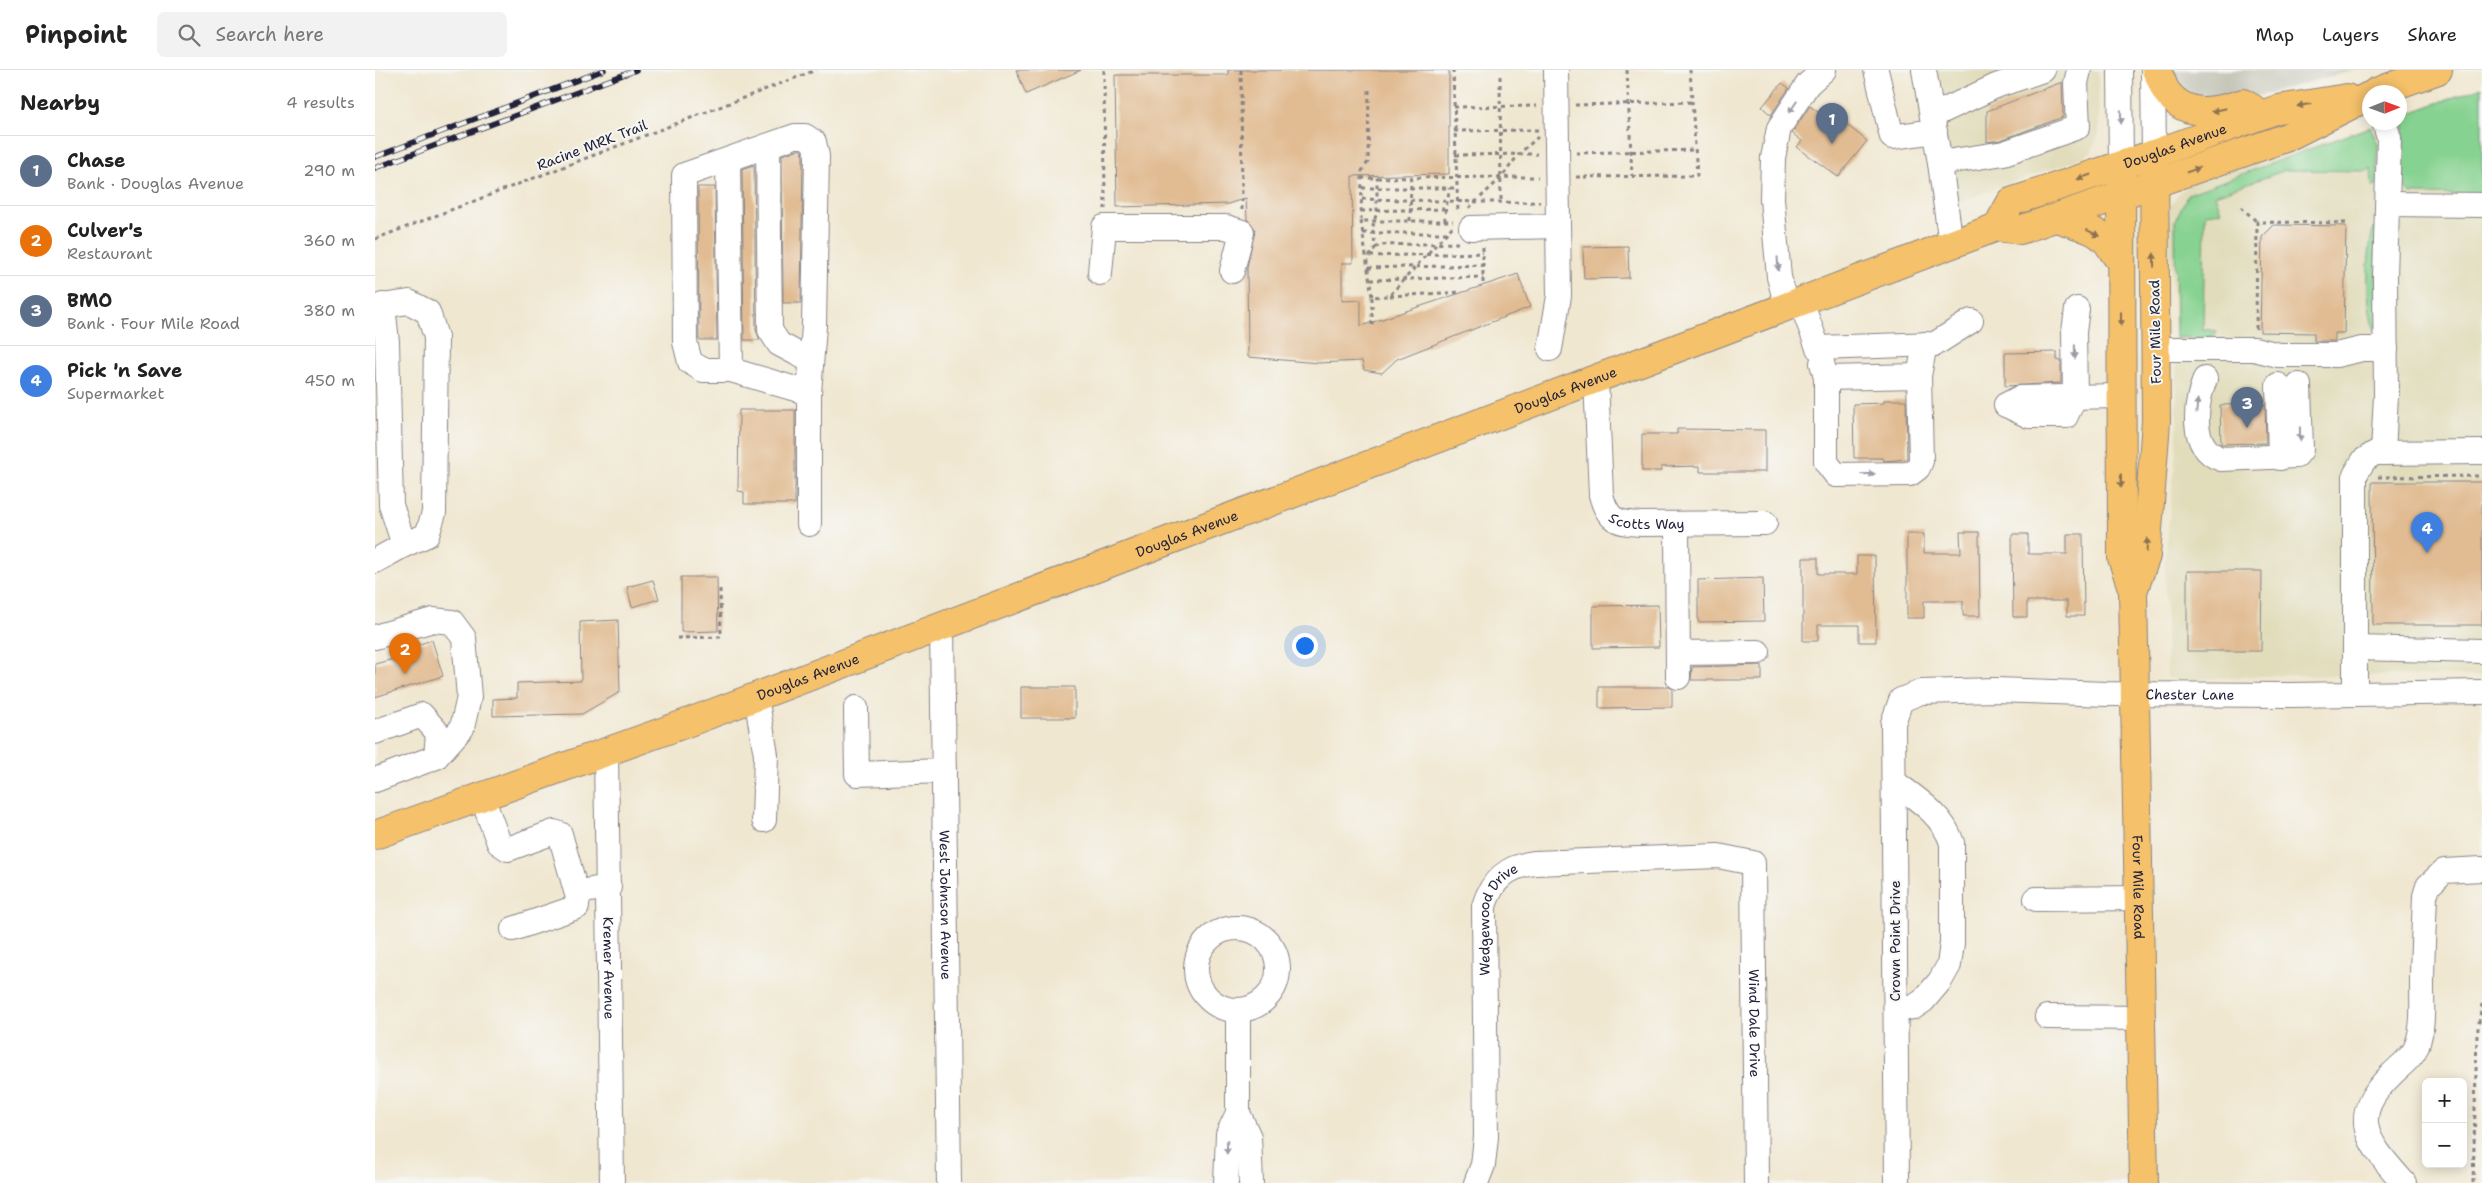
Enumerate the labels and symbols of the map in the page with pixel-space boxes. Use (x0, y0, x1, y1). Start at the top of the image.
north arrow (2362, 85, 2407, 130)
one-way arrow (1788, 100, 1798, 114)
one-way arrow (2296, 101, 2312, 109)
pin: 1 (1816, 103, 1848, 144)
one-way arrow (2212, 106, 2227, 114)
one-way arrow (2117, 110, 2125, 126)
street label: Racine MRK Trail (534, 115, 650, 174)
street label: Douglas Avenue (2121, 119, 2229, 173)
one-way arrow (2186, 166, 2201, 174)
one-way arrow (2076, 174, 2091, 182)
one-way arrow (2086, 229, 2101, 237)
one-way arrow (2150, 252, 2158, 268)
one-way arrow (1774, 257, 1782, 273)
street label: Four Mile Road (2145, 280, 2165, 384)
one-way arrow (2116, 311, 2124, 327)
one-way arrow (2071, 345, 2079, 361)
street label: Douglas Avenue (1512, 363, 1619, 418)
pin: 3 (2231, 387, 2263, 428)
one-way arrow (2194, 398, 2202, 414)
one-way arrow (2297, 426, 2305, 442)
one-way arrow (1860, 470, 1876, 478)
one-way arrow (2117, 473, 2125, 489)
street label: Douglas Avenue (1133, 506, 1241, 561)
street label: Scotts Way (1605, 509, 1685, 533)
pin: 4 (2411, 512, 2443, 553)
one-way arrow (2143, 537, 2151, 553)
pin: 2 (389, 633, 421, 674)
your location (1292, 633, 1318, 659)
street label: Douglas Avenue (754, 649, 862, 705)
street label: Chester Lane (2146, 685, 2235, 704)
street label: West Johnson Avenue (936, 830, 955, 980)
street label: Four Mile Road (2129, 835, 2148, 940)
street label: Wedgewood Drive (1474, 859, 1521, 976)
street label: Crown Point Drive (1886, 880, 1904, 1002)
street label: Kremer Avenue (599, 917, 619, 1019)
street label: Wind Dale Drive (1745, 969, 1764, 1077)
one-way arrow (1223, 1139, 1231, 1155)

